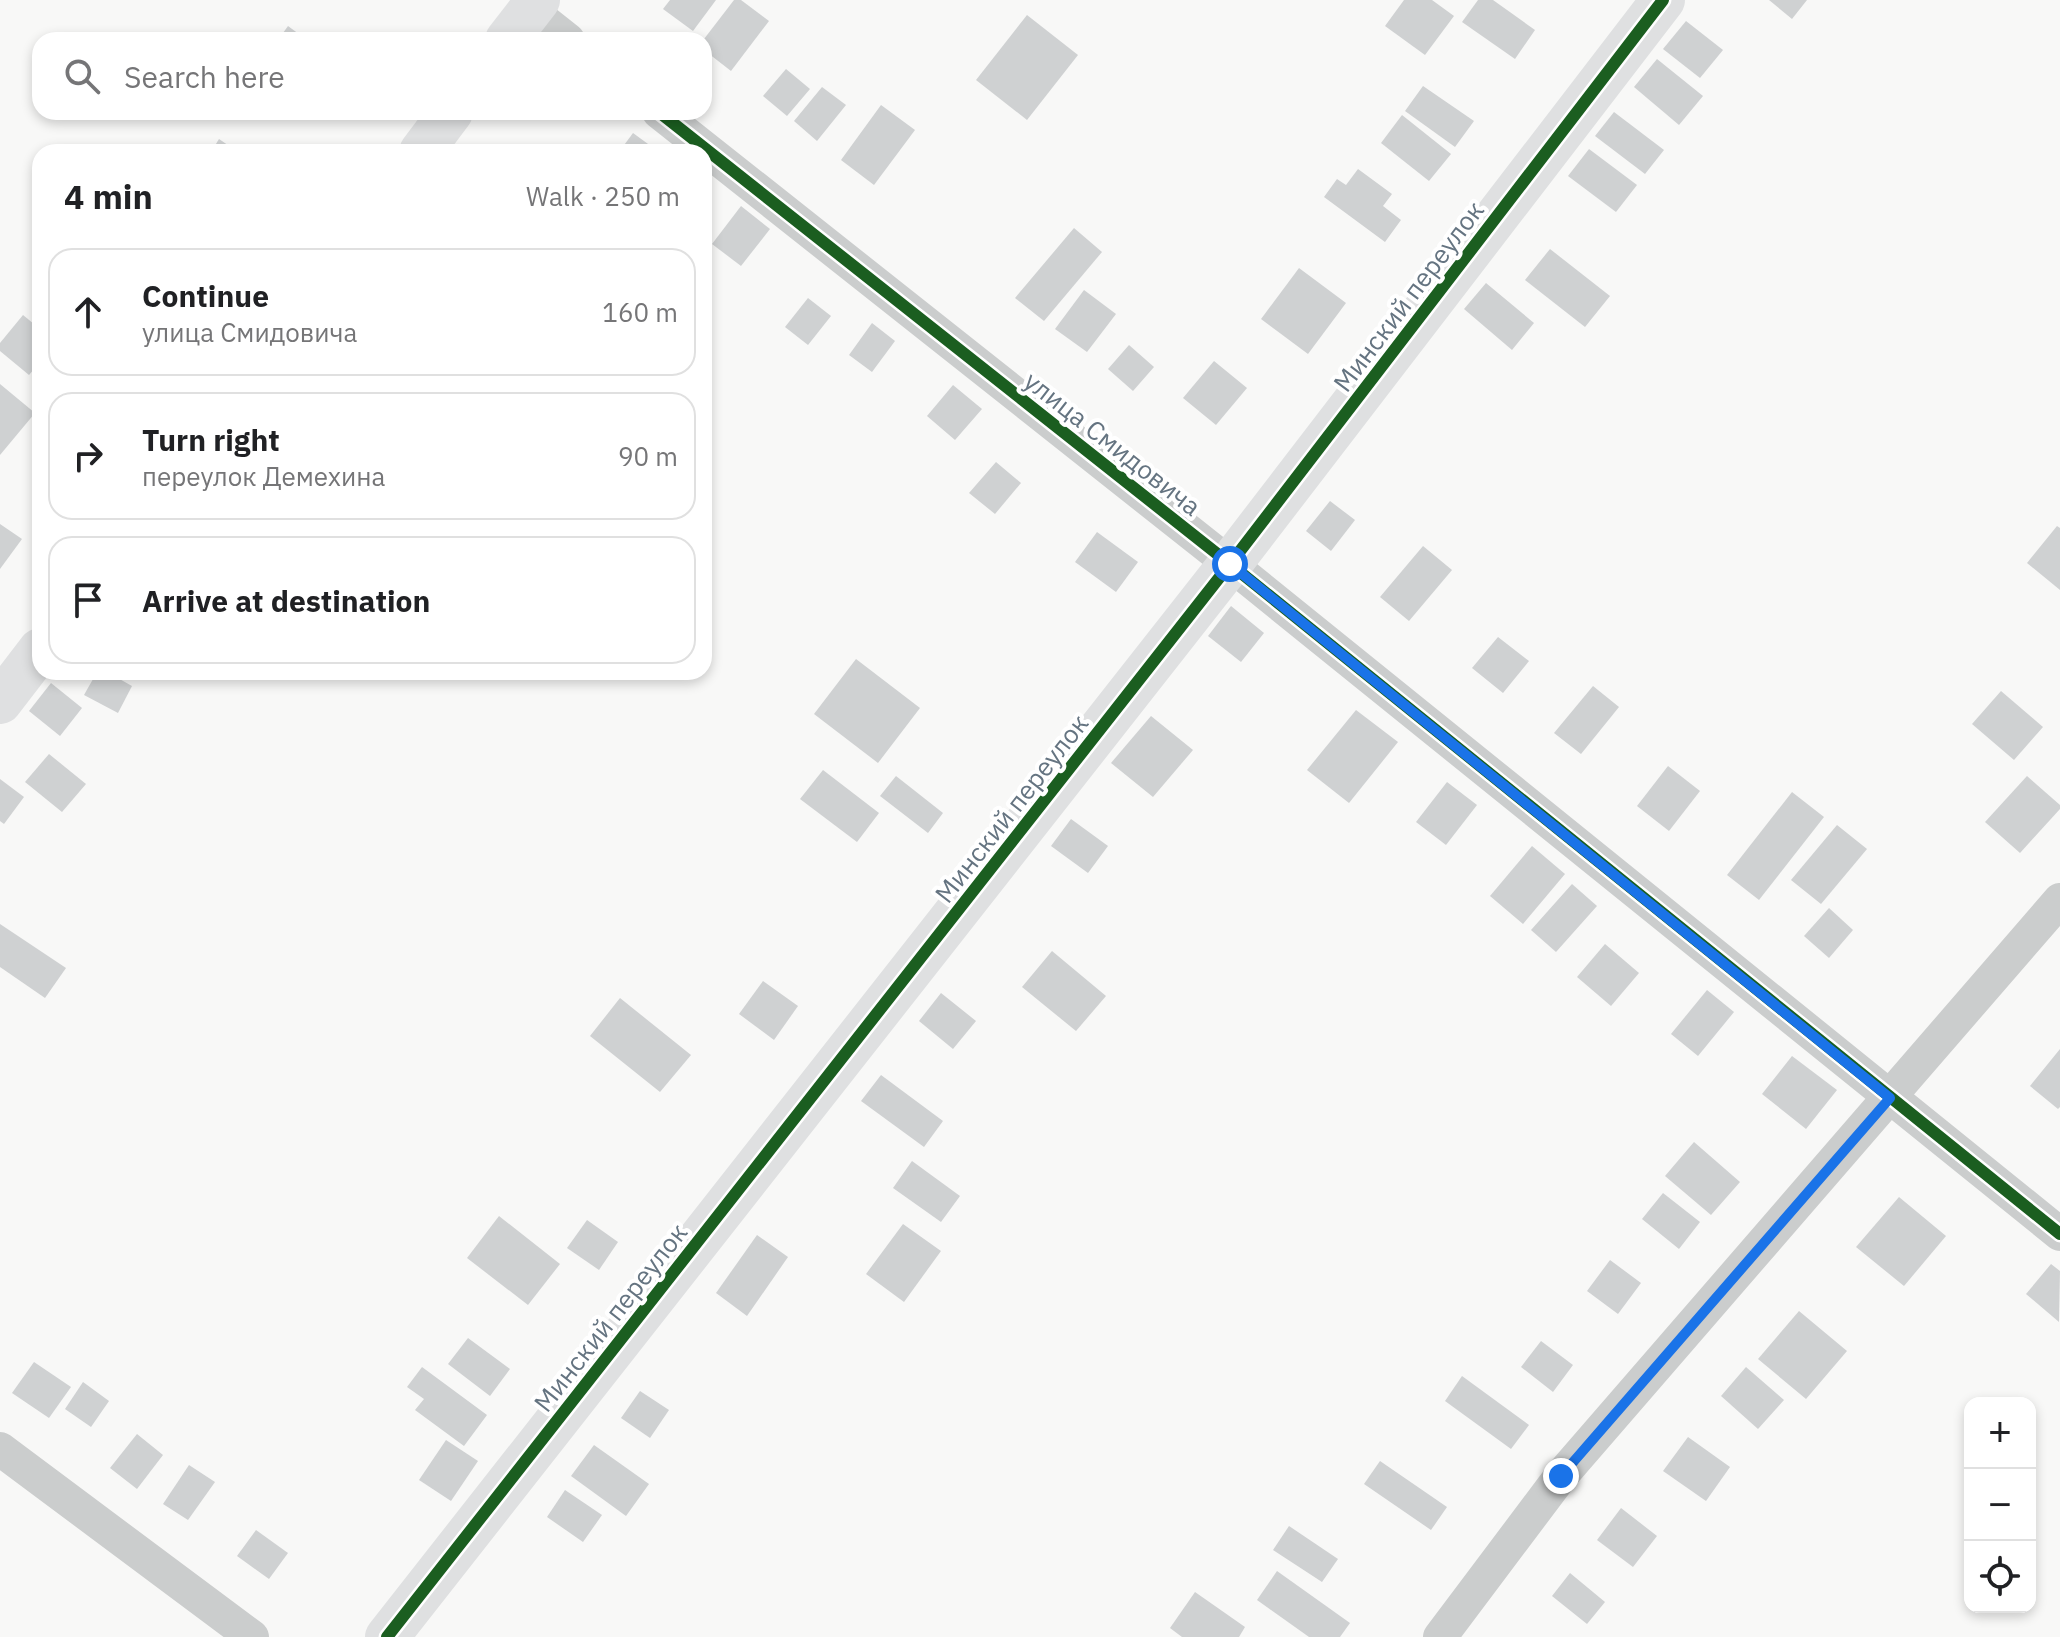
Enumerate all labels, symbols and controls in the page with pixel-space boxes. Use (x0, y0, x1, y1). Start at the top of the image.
search box (32, 32, 712, 120)
icon: search (60, 54, 104, 98)
text: Search here (124, 57, 285, 96)
text: 4 min (64, 174, 153, 218)
text: Walk · 250 m (526, 179, 680, 213)
street label: Минский переулок (1325, 194, 1491, 398)
text: Continue (142, 276, 269, 315)
icon: ahead (66, 290, 110, 334)
text: 160 m (602, 295, 678, 329)
text: улица Смидовича (142, 315, 357, 349)
street label: улица Смидовича (1018, 363, 1208, 523)
text: Turn right (142, 420, 280, 459)
icon: right (66, 434, 110, 478)
text: 90 m (618, 439, 678, 473)
text: переулок Демехина (142, 459, 385, 493)
route start (1212, 546, 1248, 582)
icon: arrive (66, 578, 110, 622)
text: Arrive at destination (142, 581, 430, 620)
street label: Минский переулок (927, 707, 1095, 909)
street label: Минский переулок (526, 1216, 694, 1418)
map controls (1964, 1397, 2036, 1613)
button: + (1964, 1397, 2036, 1469)
route end (1543, 1458, 1579, 1494)
button: − (1964, 1469, 2036, 1541)
button: locate (1964, 1541, 2036, 1613)

